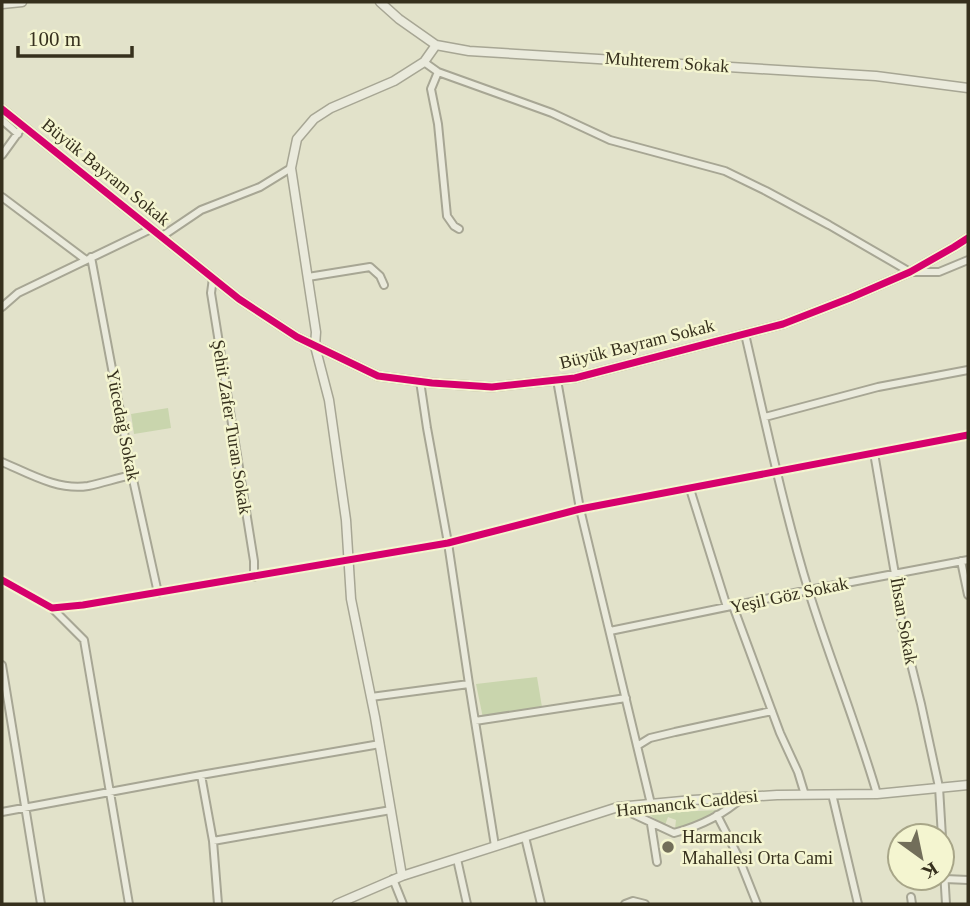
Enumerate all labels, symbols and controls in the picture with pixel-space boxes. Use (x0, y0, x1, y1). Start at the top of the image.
scale bar (18, 14, 131, 58)
text: 100 m (28, 27, 81, 51)
street label: Muhterem Sokak (604, 48, 730, 76)
street label: Büyük Bayram Sokak (38, 114, 174, 230)
street label: Büyük Bayram Sokak (557, 315, 717, 373)
street label: Şehit Zafer Turan Sokak (208, 338, 256, 516)
street label: Yücedağ Sokak (102, 367, 144, 483)
street label: Yeşil Göz Sokak (728, 573, 850, 617)
street label: İhsan Sokak (886, 576, 922, 666)
street label: Harmancık Caddesi (615, 786, 759, 820)
north arrow (886, 822, 956, 892)
place label: Harmancık Mahallesi Orta Cami (682, 827, 833, 868)
marker: Harmancık Mahallesi Orta Cami (660, 839, 676, 855)
text: K (918, 858, 942, 884)

